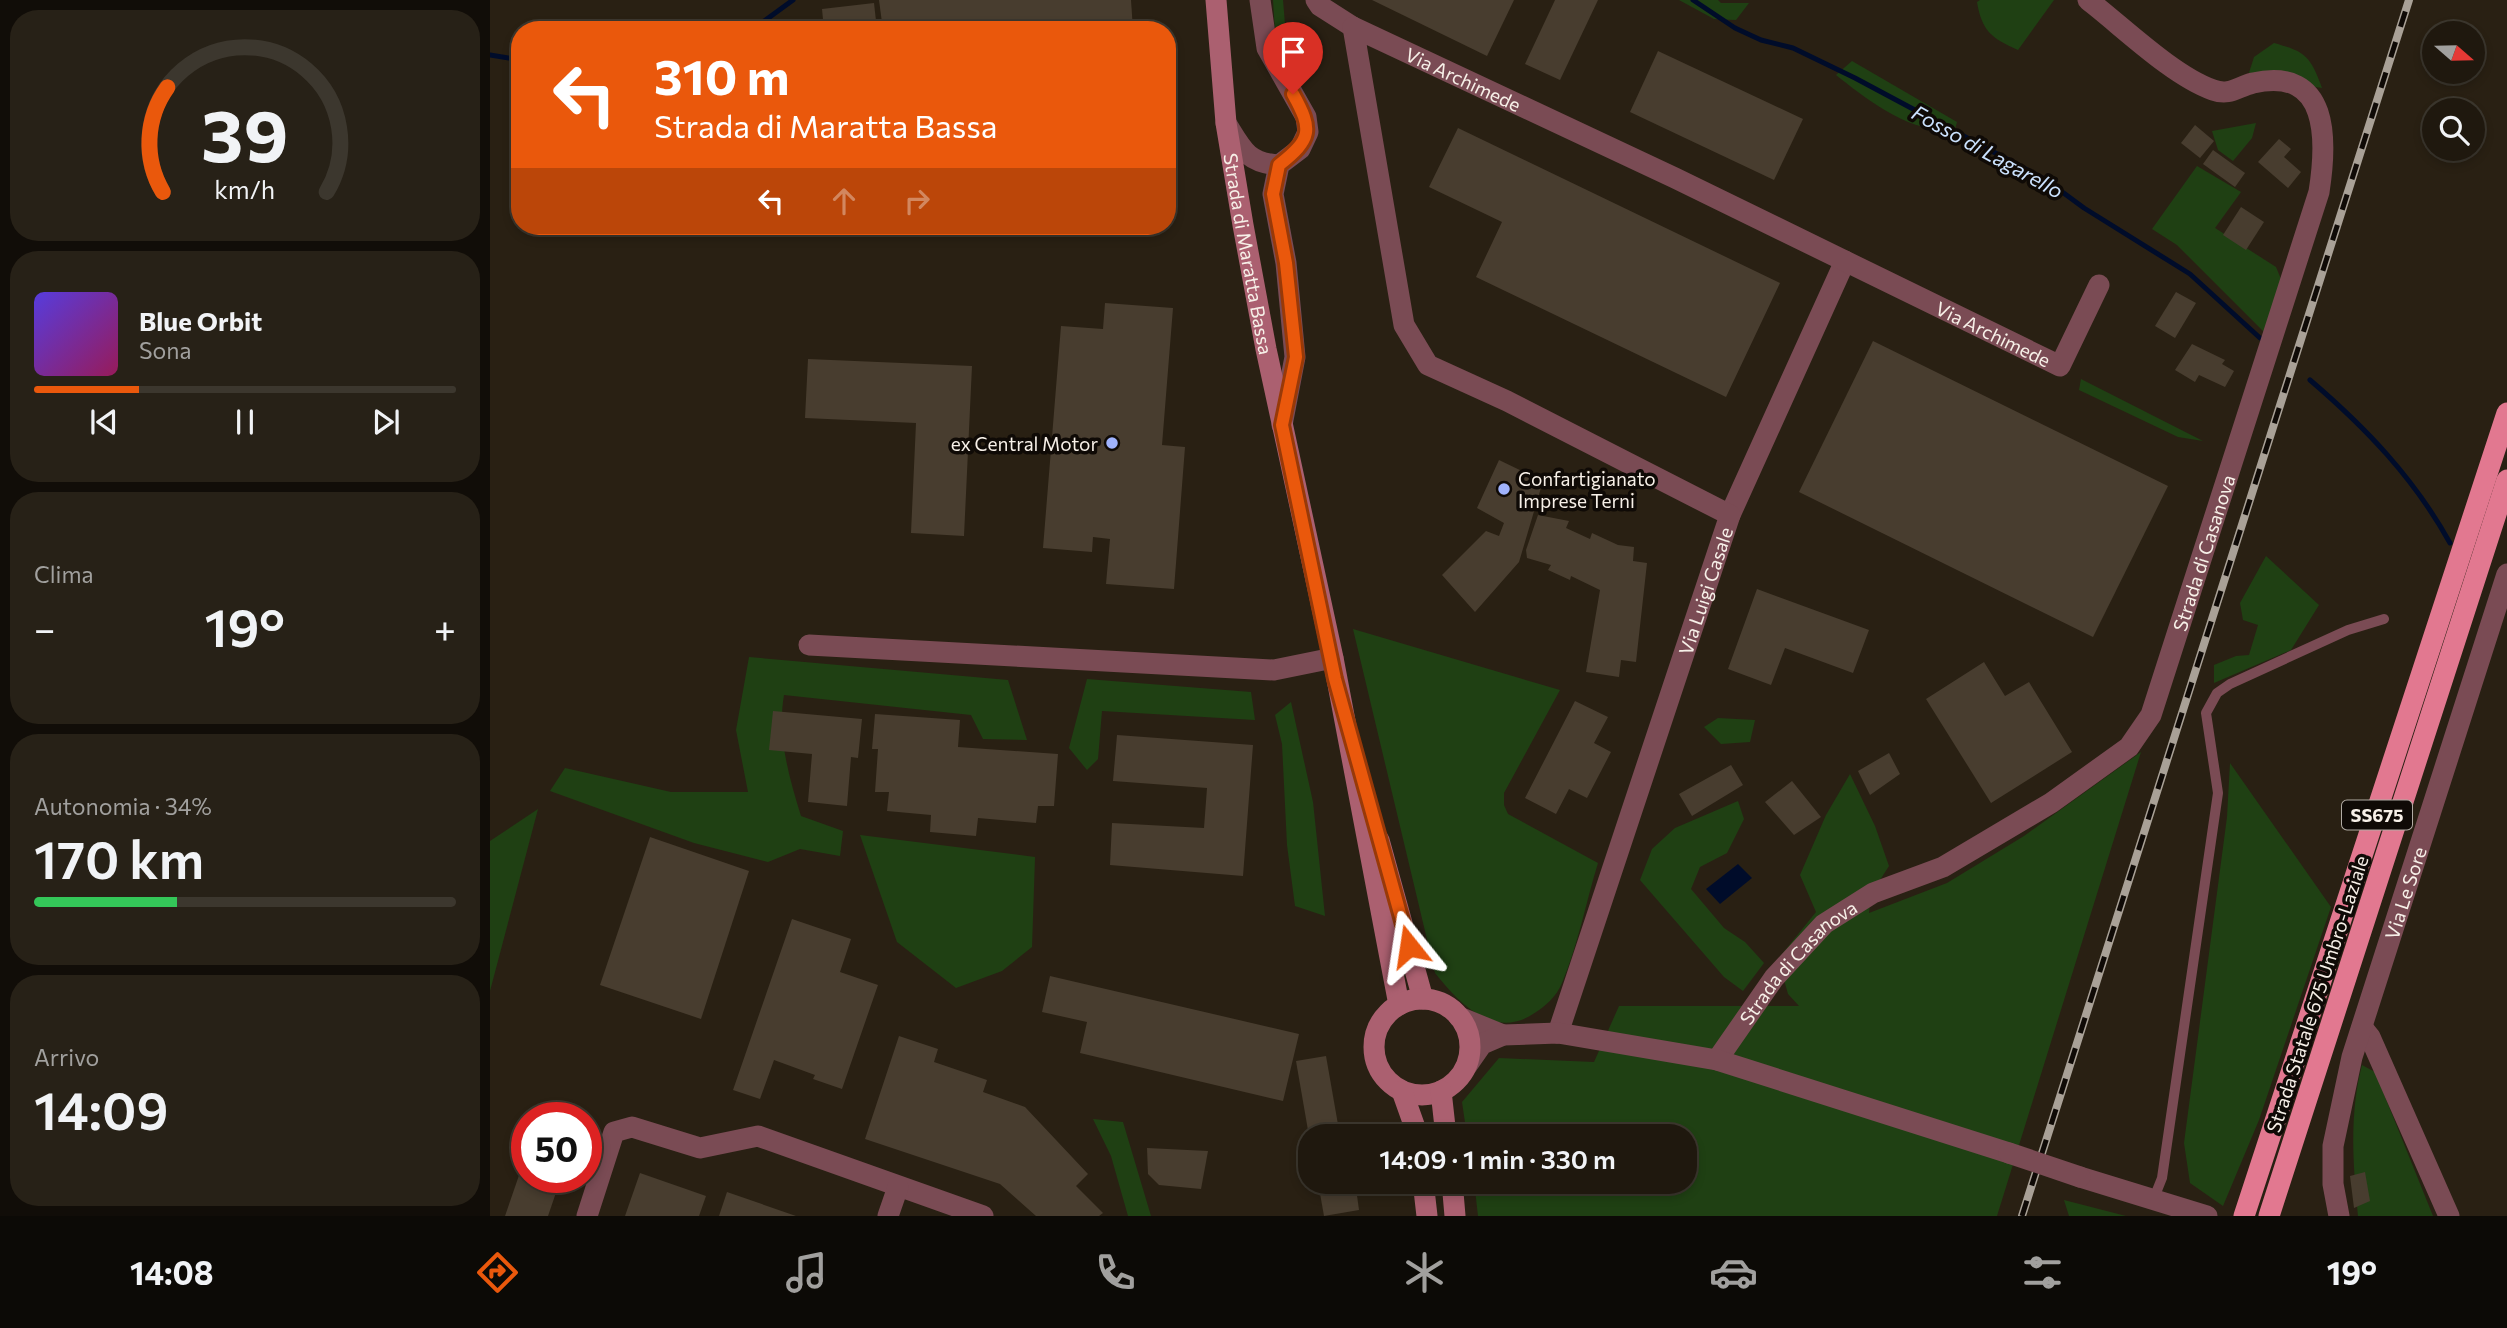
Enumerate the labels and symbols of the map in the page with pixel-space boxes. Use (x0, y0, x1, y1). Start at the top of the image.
north arrow (2422, 21, 2485, 84)
pin (1263, 22, 1323, 94)
street label: Via Archimede (1402, 42, 1525, 116)
water label: Fosso di Lagarello (1908, 99, 2068, 203)
street label: Strada di Maratta Bassa (1220, 151, 1278, 356)
street label: Via Archimede (1932, 296, 2054, 371)
place label: ex Central Motor (951, 432, 1098, 455)
marker: ex Central Motor (1104, 435, 1120, 451)
place label: Confartigianato Imprese Terni (1518, 467, 1656, 512)
street label: Strada di Casanova (2167, 471, 2239, 634)
marker: Confartigianato Imprese Terni (1496, 481, 1512, 497)
street label: Via Luigi Casale (1673, 524, 1737, 658)
road number: SS675 (2342, 800, 2412, 830)
street label: Via Le Sore (2379, 844, 2430, 942)
street label: Strada Statale 675 Umbro-Laziale (2261, 853, 2373, 1135)
street label: Strada di Casanova (1734, 895, 1861, 1028)
position arrow (1372, 909, 1446, 983)
speed limit sign: 50 (511, 1102, 602, 1193)

